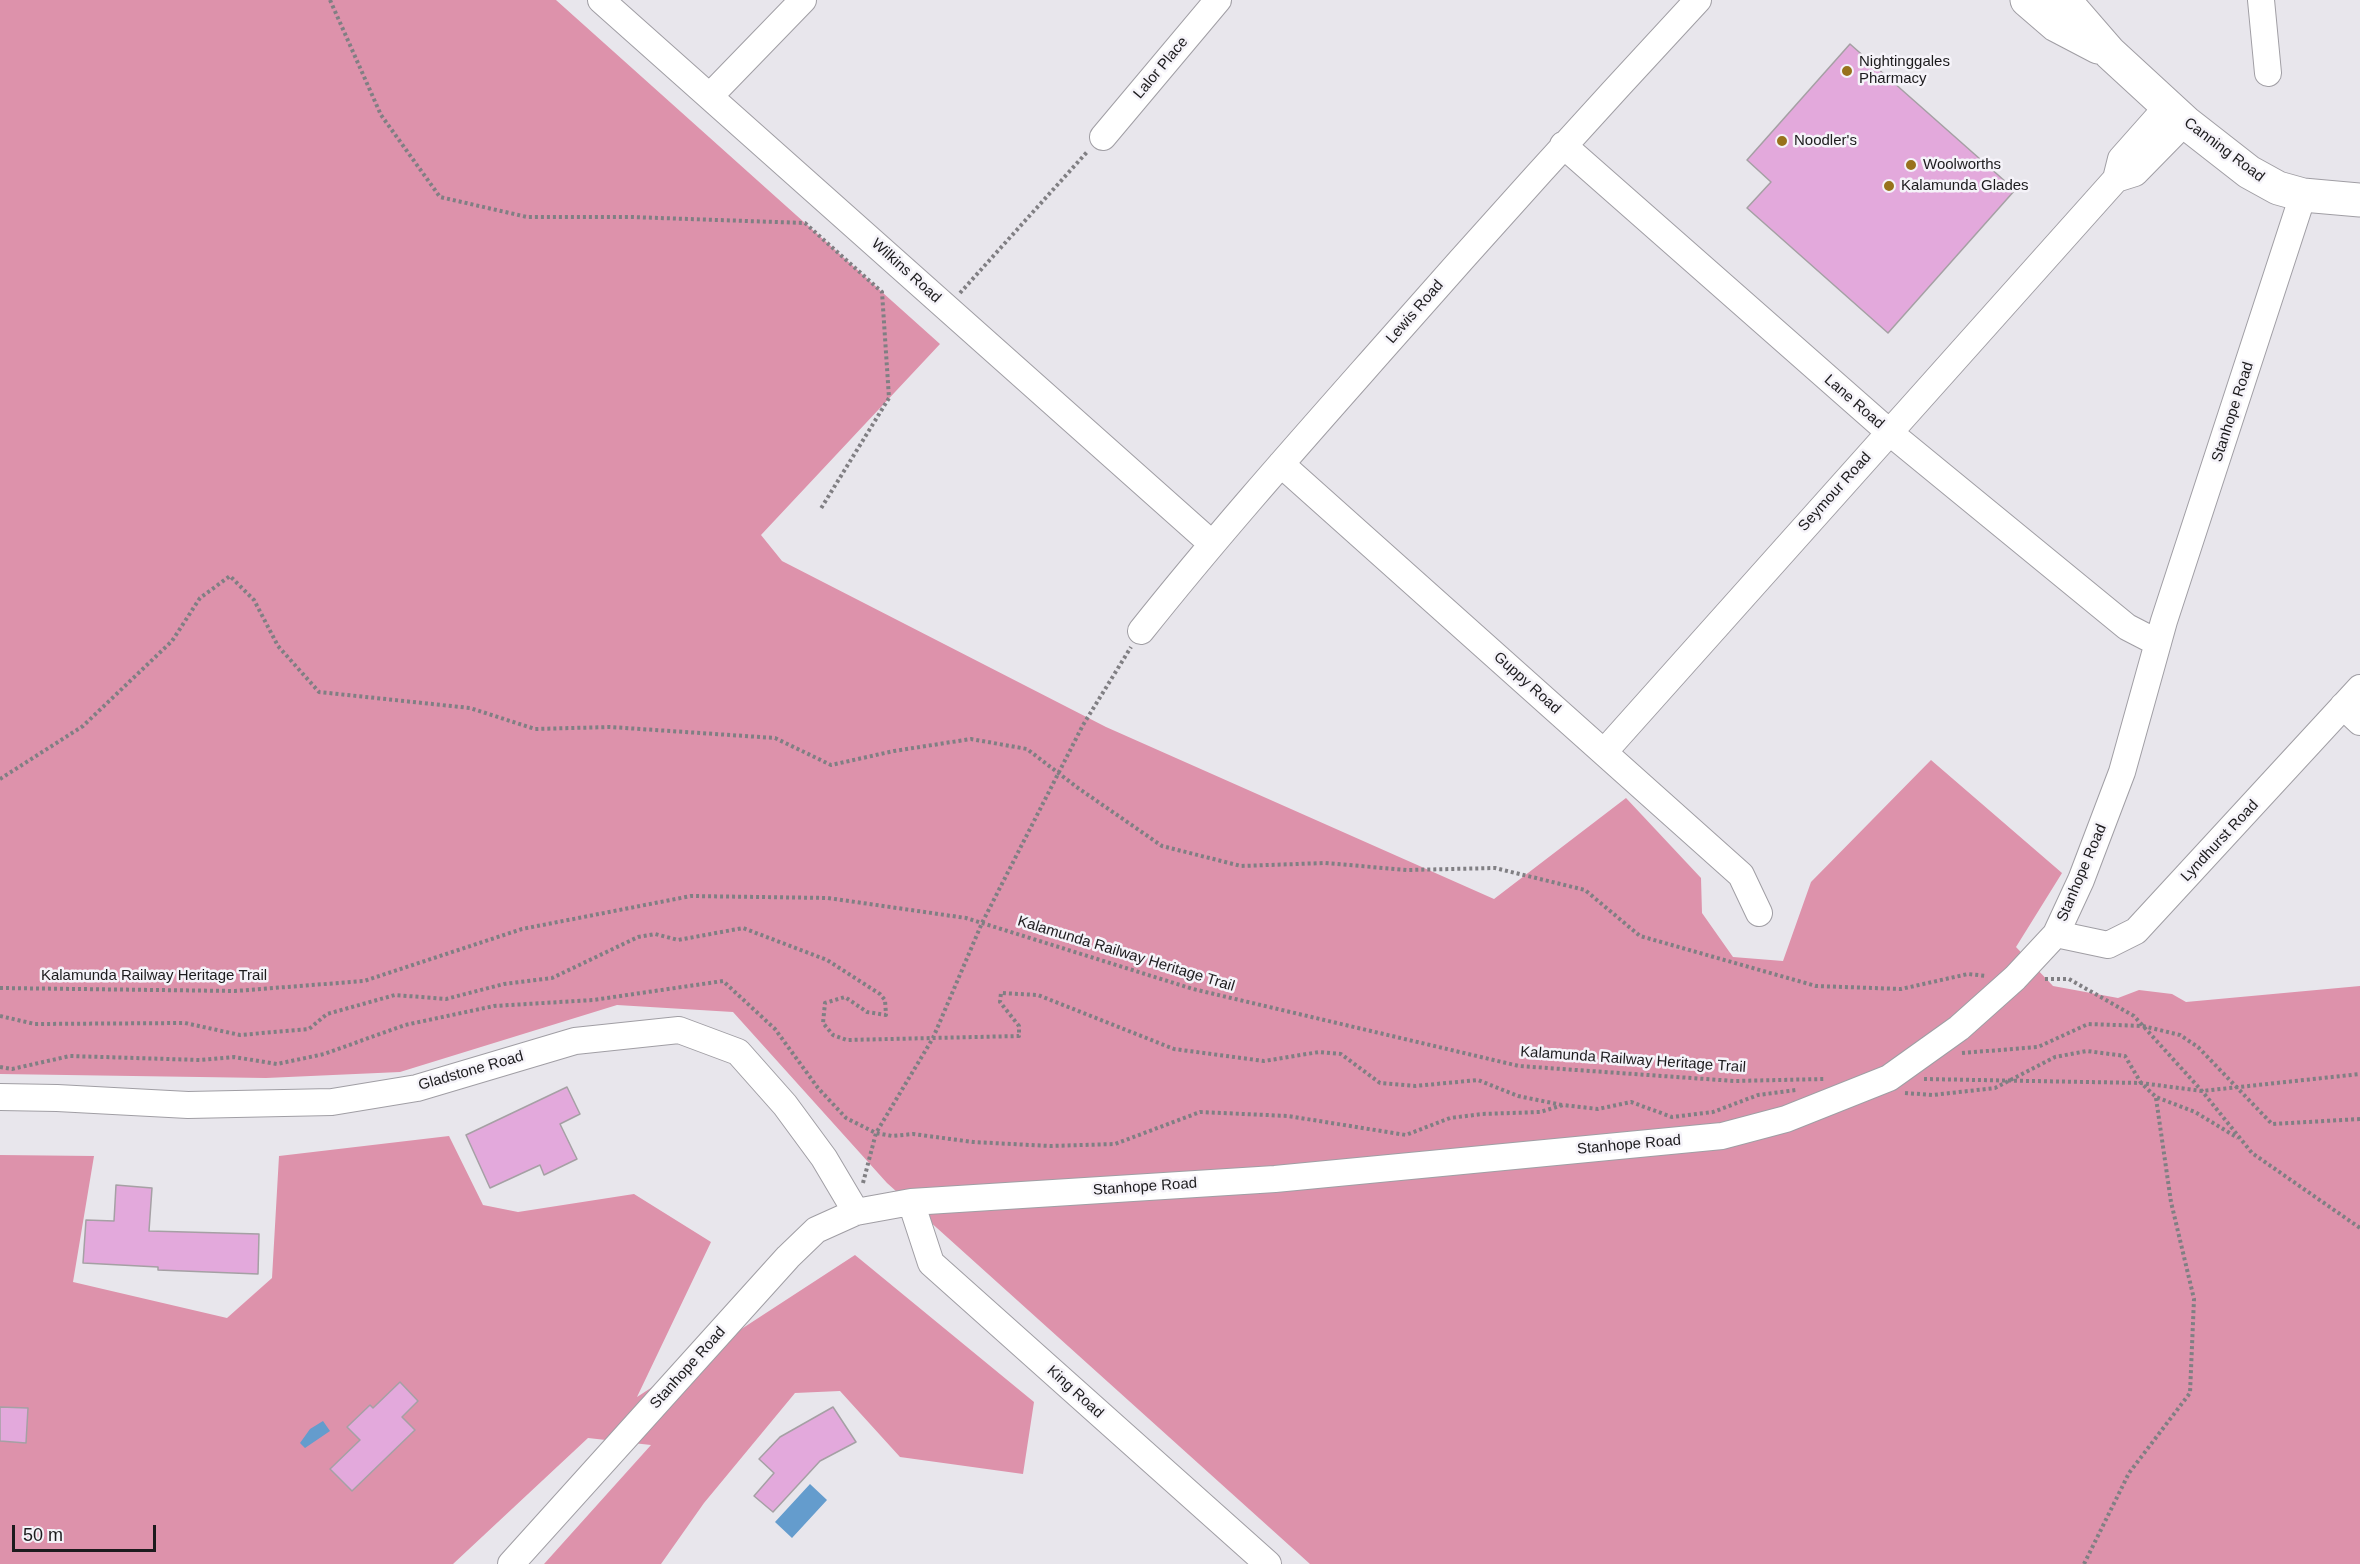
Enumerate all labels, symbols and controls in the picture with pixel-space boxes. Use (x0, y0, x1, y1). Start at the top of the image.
street label: Lalor Place (1130, 33, 1192, 103)
place label: Nightinggales Pharmacy (1859, 53, 1950, 88)
marker: Nightinggales Pharmacy (1840, 64, 1854, 78)
street label: Canning Road (2180, 114, 2268, 186)
place label: Noodler's (1794, 132, 1857, 150)
marker: Noodler's (1775, 134, 1789, 148)
place label: Woolworths (1923, 156, 2001, 174)
marker: Woolworths (1904, 158, 1918, 172)
place label: Kalamunda Glades (1901, 177, 2029, 195)
marker: Kalamunda Glades (1882, 179, 1896, 193)
street label: Wilkins Road (867, 235, 945, 307)
street label: Lewis Road (1382, 277, 1448, 347)
street label: Stanhope Road (2208, 360, 2258, 464)
street label: Lane Road (1820, 371, 1888, 433)
street label: Seymour Road (1795, 449, 1875, 535)
street label: Guppy Road (1490, 648, 1564, 718)
street label: Lyndhurst Road (2177, 796, 2263, 886)
street label: Stanhope Road (2053, 822, 2111, 924)
street label: Kalamunda Railway Heritage Trail (1015, 912, 1237, 996)
street label: Kalamunda Railway Heritage Trail (41, 967, 267, 985)
street label: Kalamunda Railway Heritage Trail (1520, 1043, 1746, 1077)
street label: Gladstone Road (416, 1047, 526, 1095)
street label: Stanhope Road (1576, 1131, 1682, 1159)
street label: Stanhope Road (1092, 1174, 1198, 1200)
street label: Stanhope Road (646, 1323, 730, 1413)
street label: King Road (1043, 1362, 1107, 1422)
scale bar (15, 1513, 159, 1551)
text: 50 m (23, 1525, 63, 1545)

